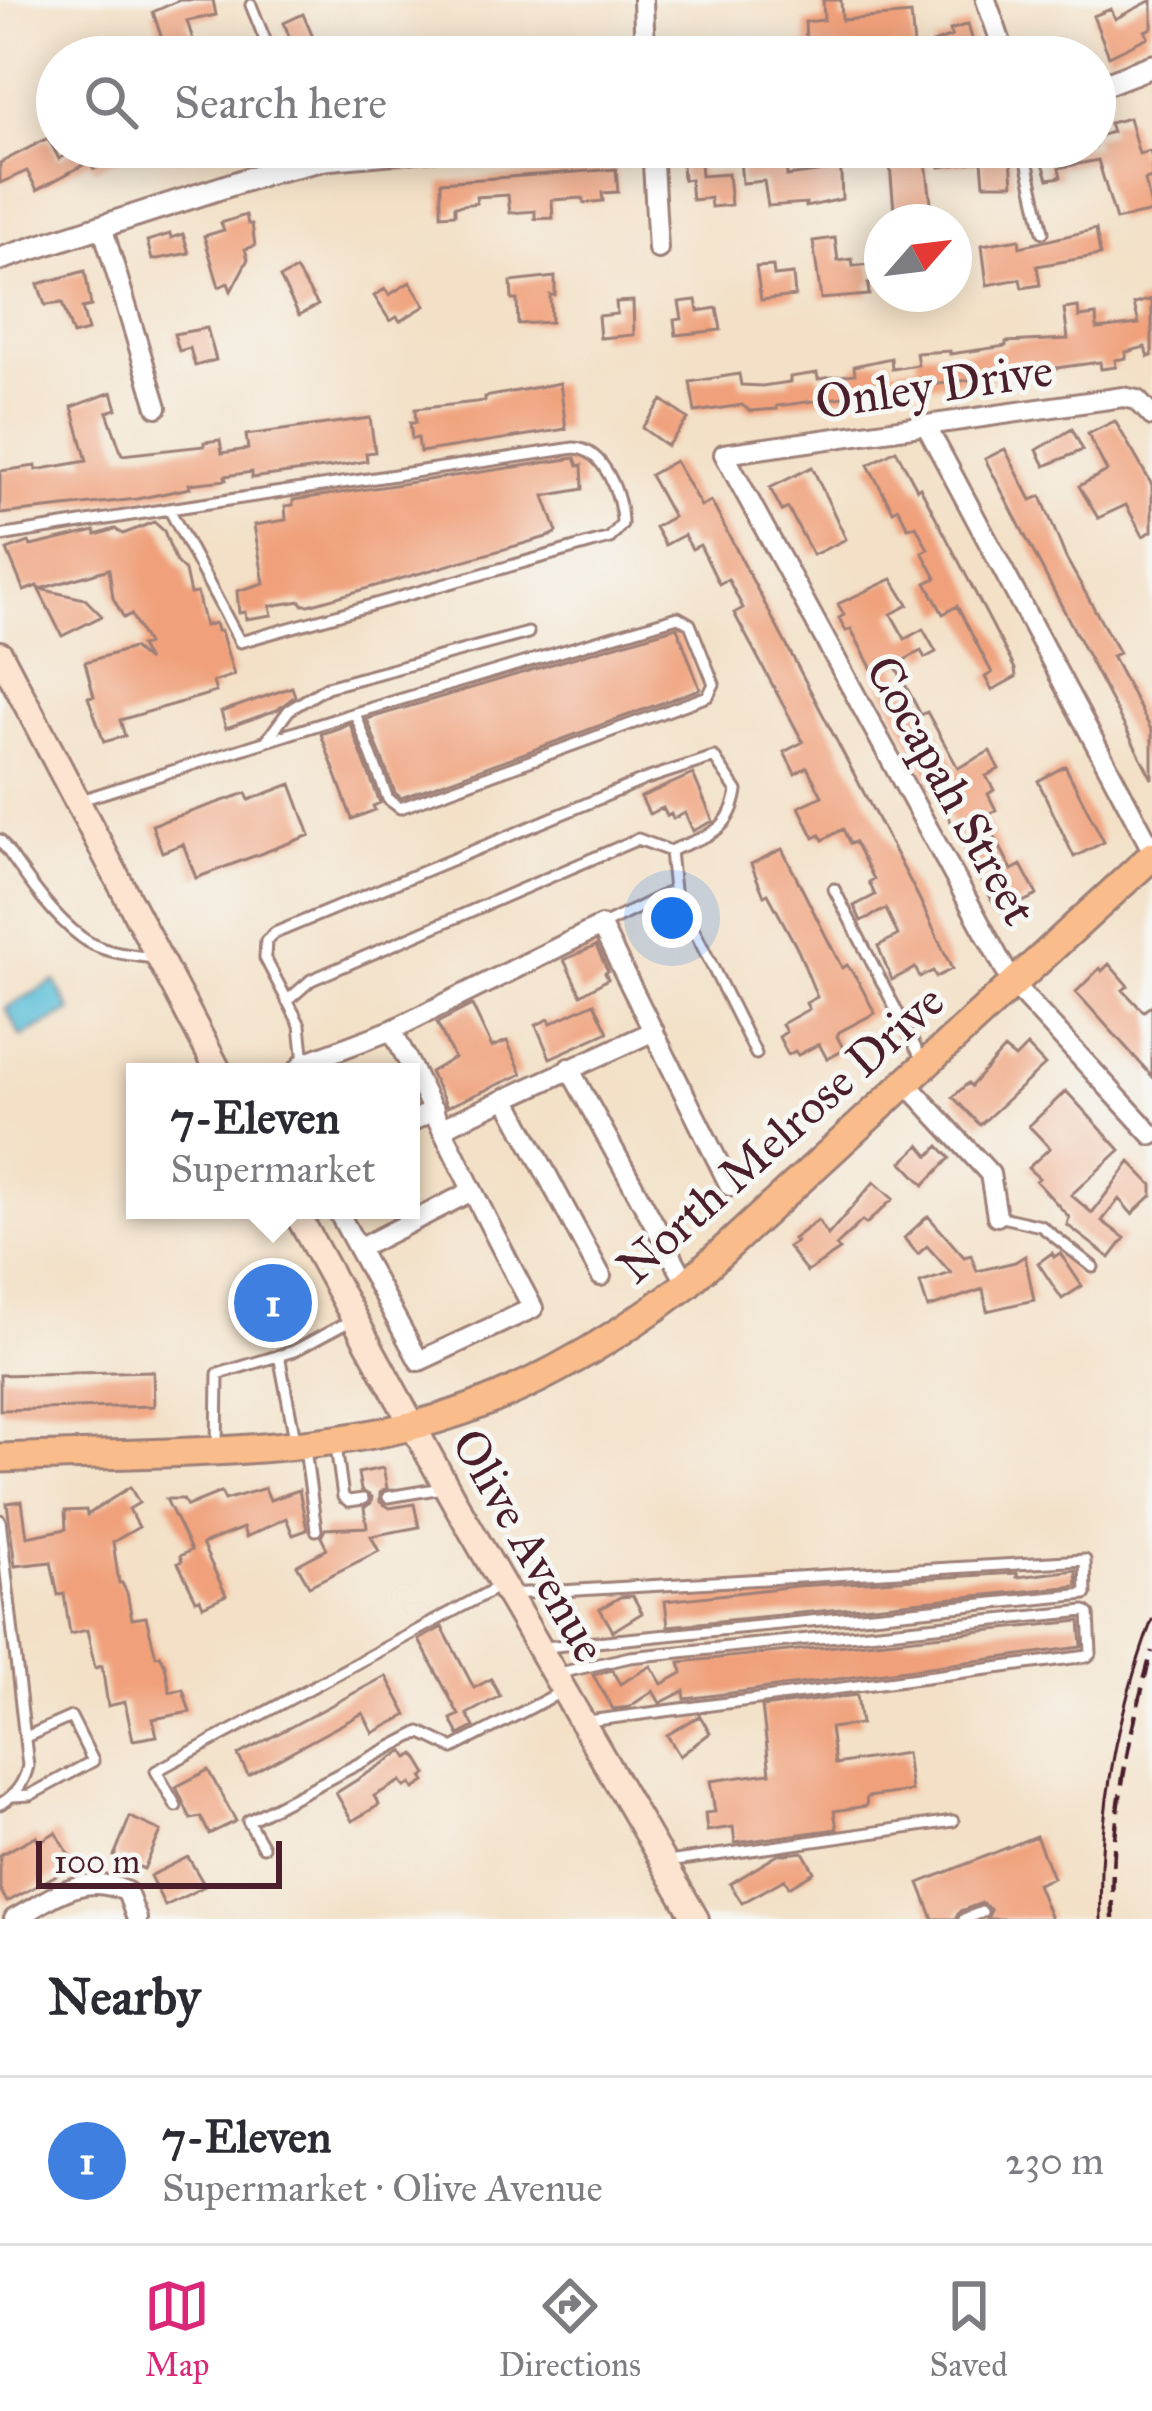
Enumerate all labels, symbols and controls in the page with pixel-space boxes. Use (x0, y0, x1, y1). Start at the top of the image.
search box (36, 36, 1116, 168)
icon: search (78, 69, 144, 135)
text: Search here (174, 75, 387, 130)
north arrow (864, 204, 972, 312)
street label: Onley Drive (812, 340, 1056, 431)
street label: Cocapah Street (853, 645, 1050, 935)
your location (642, 888, 702, 948)
street label: North Melrose Drive (605, 971, 956, 1296)
popup (126, 1063, 420, 1219)
text: 7-Eleven (171, 1090, 340, 1145)
text: Supermarket (171, 1145, 376, 1193)
pin: 1 (234, 1258, 312, 1348)
street label: Olive Avenue (439, 1418, 620, 1672)
scale bar (36, 1835, 282, 1888)
text: 100 m (54, 1842, 140, 1882)
text: Nearby (48, 1966, 200, 2028)
text: 7-Eleven (162, 2109, 331, 2164)
text: 1 (79, 2137, 95, 2185)
text: 230 m (1005, 2137, 1104, 2185)
text: Supermarket · Olive Avenue (162, 2164, 603, 2212)
tab: Map (144, 2273, 210, 2385)
tab: Directions (499, 2273, 641, 2385)
tab: Saved (929, 2273, 1008, 2385)

